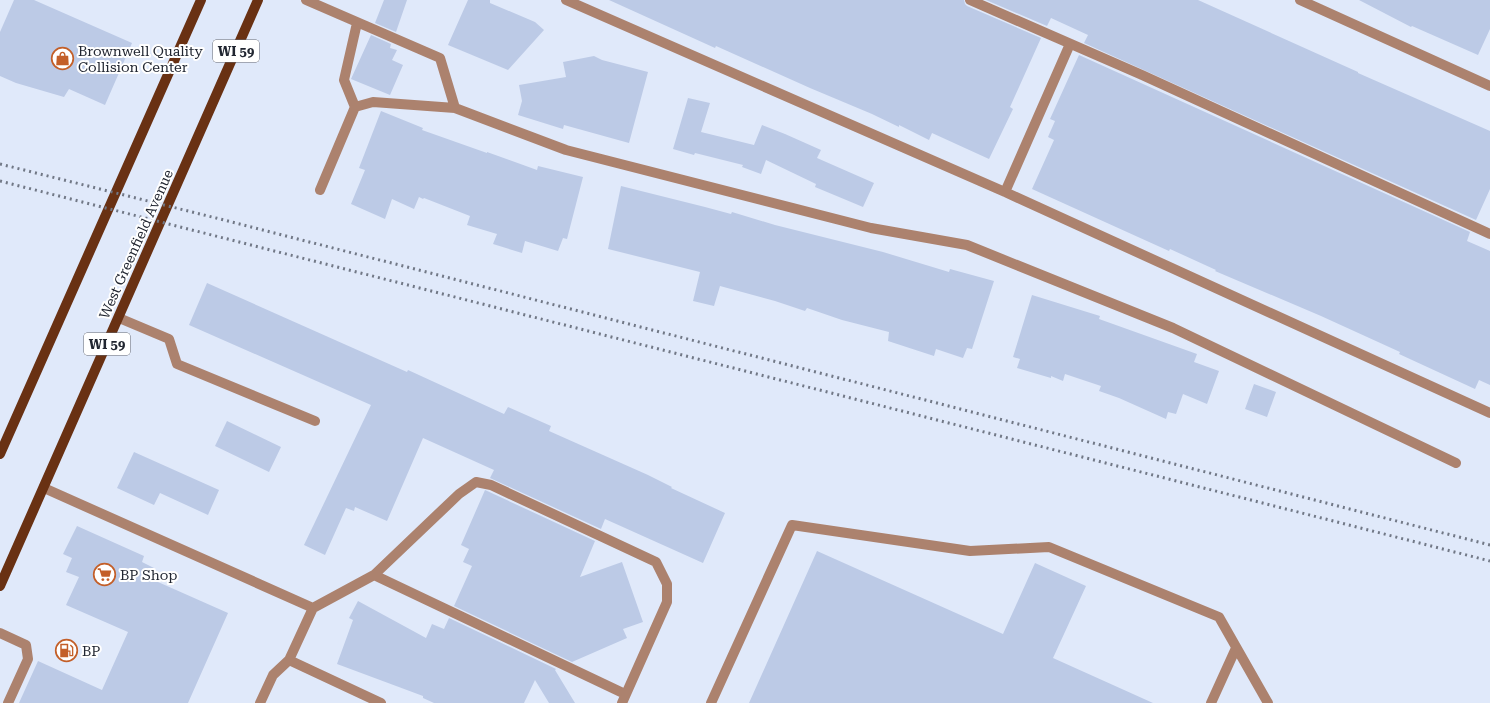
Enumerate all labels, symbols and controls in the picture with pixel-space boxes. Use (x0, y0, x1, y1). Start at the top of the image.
road number: WI 59 (213, 40, 259, 62)
place label: Brownwell Quality Collision Center (78, 43, 203, 75)
shop icon: Brownwell Quality Collision Center (49, 46, 75, 72)
street label: West Greenfield Avenue (96, 167, 176, 321)
road number: WI 59 (84, 333, 130, 355)
supermarket icon: BP Shop (91, 562, 117, 588)
place label: BP Shop (120, 567, 177, 583)
fuel station icon: BP (53, 638, 79, 664)
place label: BP (82, 643, 100, 659)

